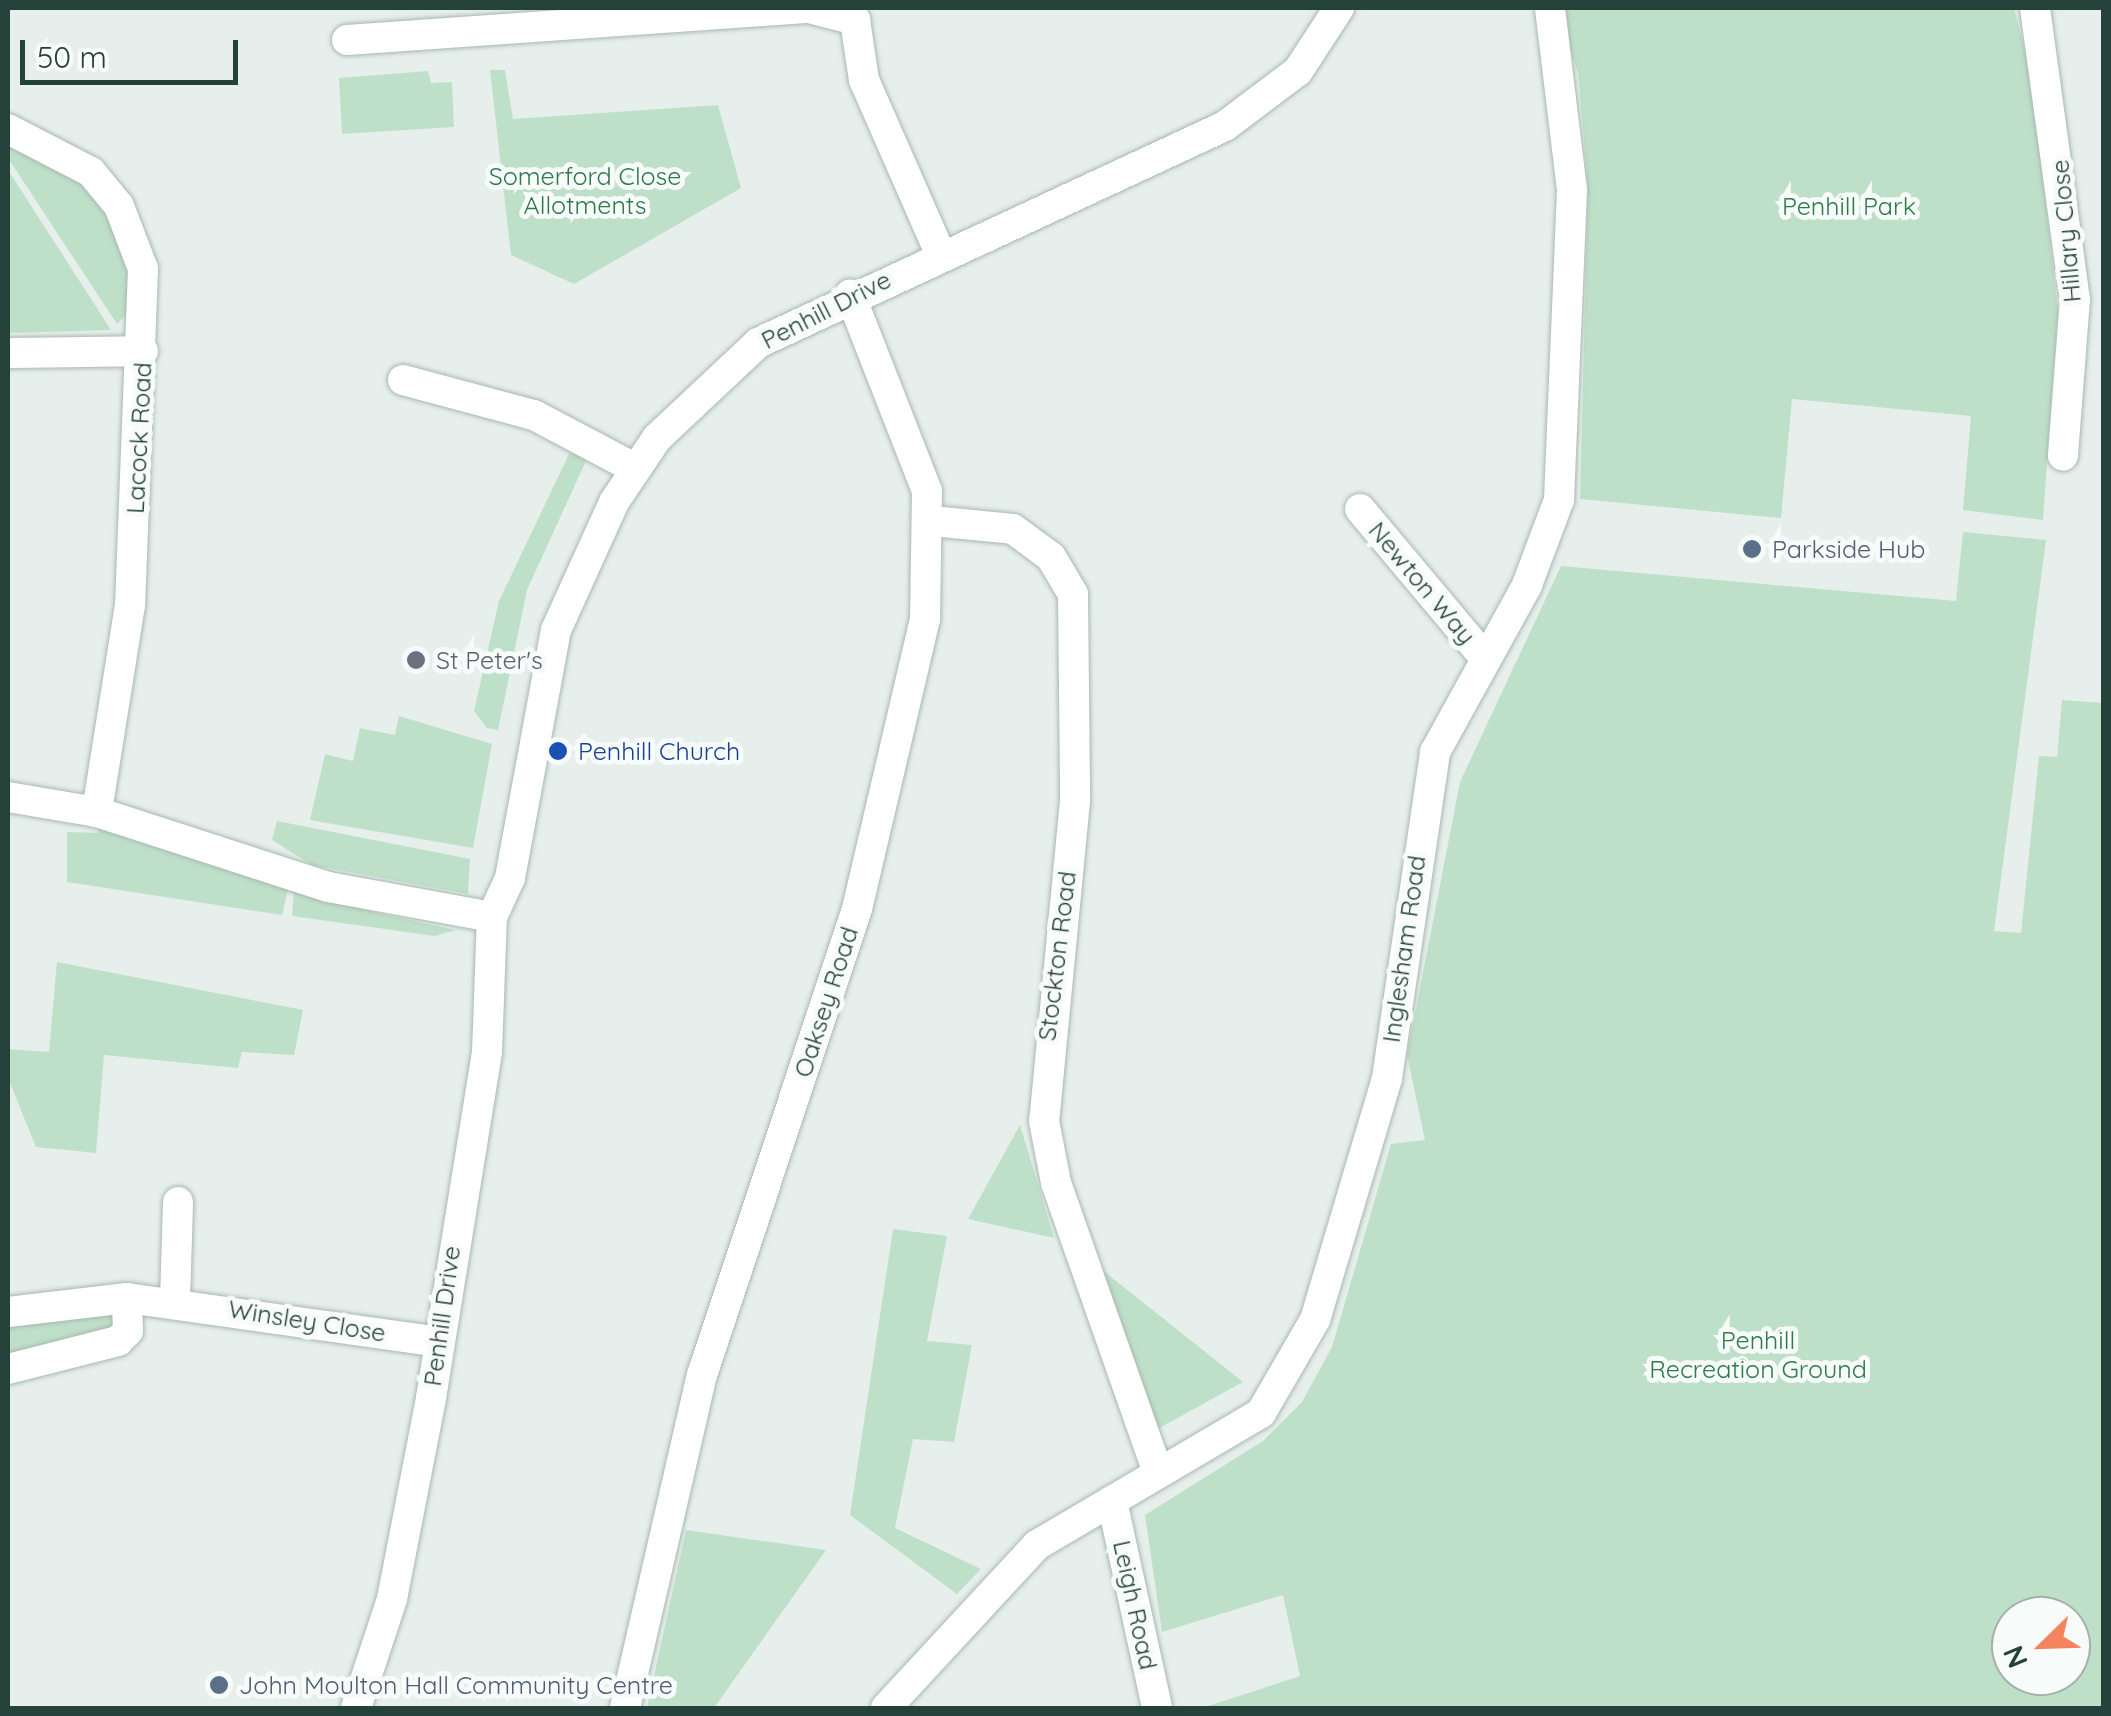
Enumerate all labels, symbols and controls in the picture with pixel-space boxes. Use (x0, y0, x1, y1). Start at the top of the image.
scale bar (25, 20, 242, 82)
text: 50 m (37, 38, 107, 76)
street label: Hillary Close (2045, 158, 2087, 304)
park label: Somerford Close Allotments (489, 162, 681, 221)
park label: Penhill Park (1782, 191, 1916, 221)
street label: Penhill Drive (756, 265, 896, 355)
street label: Lacock Road (120, 361, 158, 515)
street label: Newton Way (1362, 516, 1482, 650)
place label: Parkside Hub (1772, 534, 1925, 564)
marker: Parkside Hub (1741, 538, 1763, 560)
place label: St Peter's (436, 645, 543, 675)
marker: St Peter's (405, 649, 427, 671)
place label: Penhill Church (578, 736, 740, 766)
marker: Penhill Church (547, 740, 569, 762)
street label: Inglesham Road (1376, 854, 1432, 1044)
street label: Stockton Road (1032, 870, 1082, 1042)
street label: Oaksey Road (788, 923, 864, 1081)
street label: Penhill Drive (417, 1244, 467, 1388)
street label: Winsley Close (226, 1294, 388, 1348)
park label: Penhill Recreation Ground (1649, 1326, 1867, 1385)
street label: Leigh Road (1107, 1538, 1163, 1672)
north arrow (1991, 1596, 2091, 1696)
text: N (1995, 1641, 2035, 1673)
place label: John Moulton Hall Community Centre (239, 1670, 673, 1700)
marker: John Moulton Hall Community Centre (208, 1674, 230, 1696)

